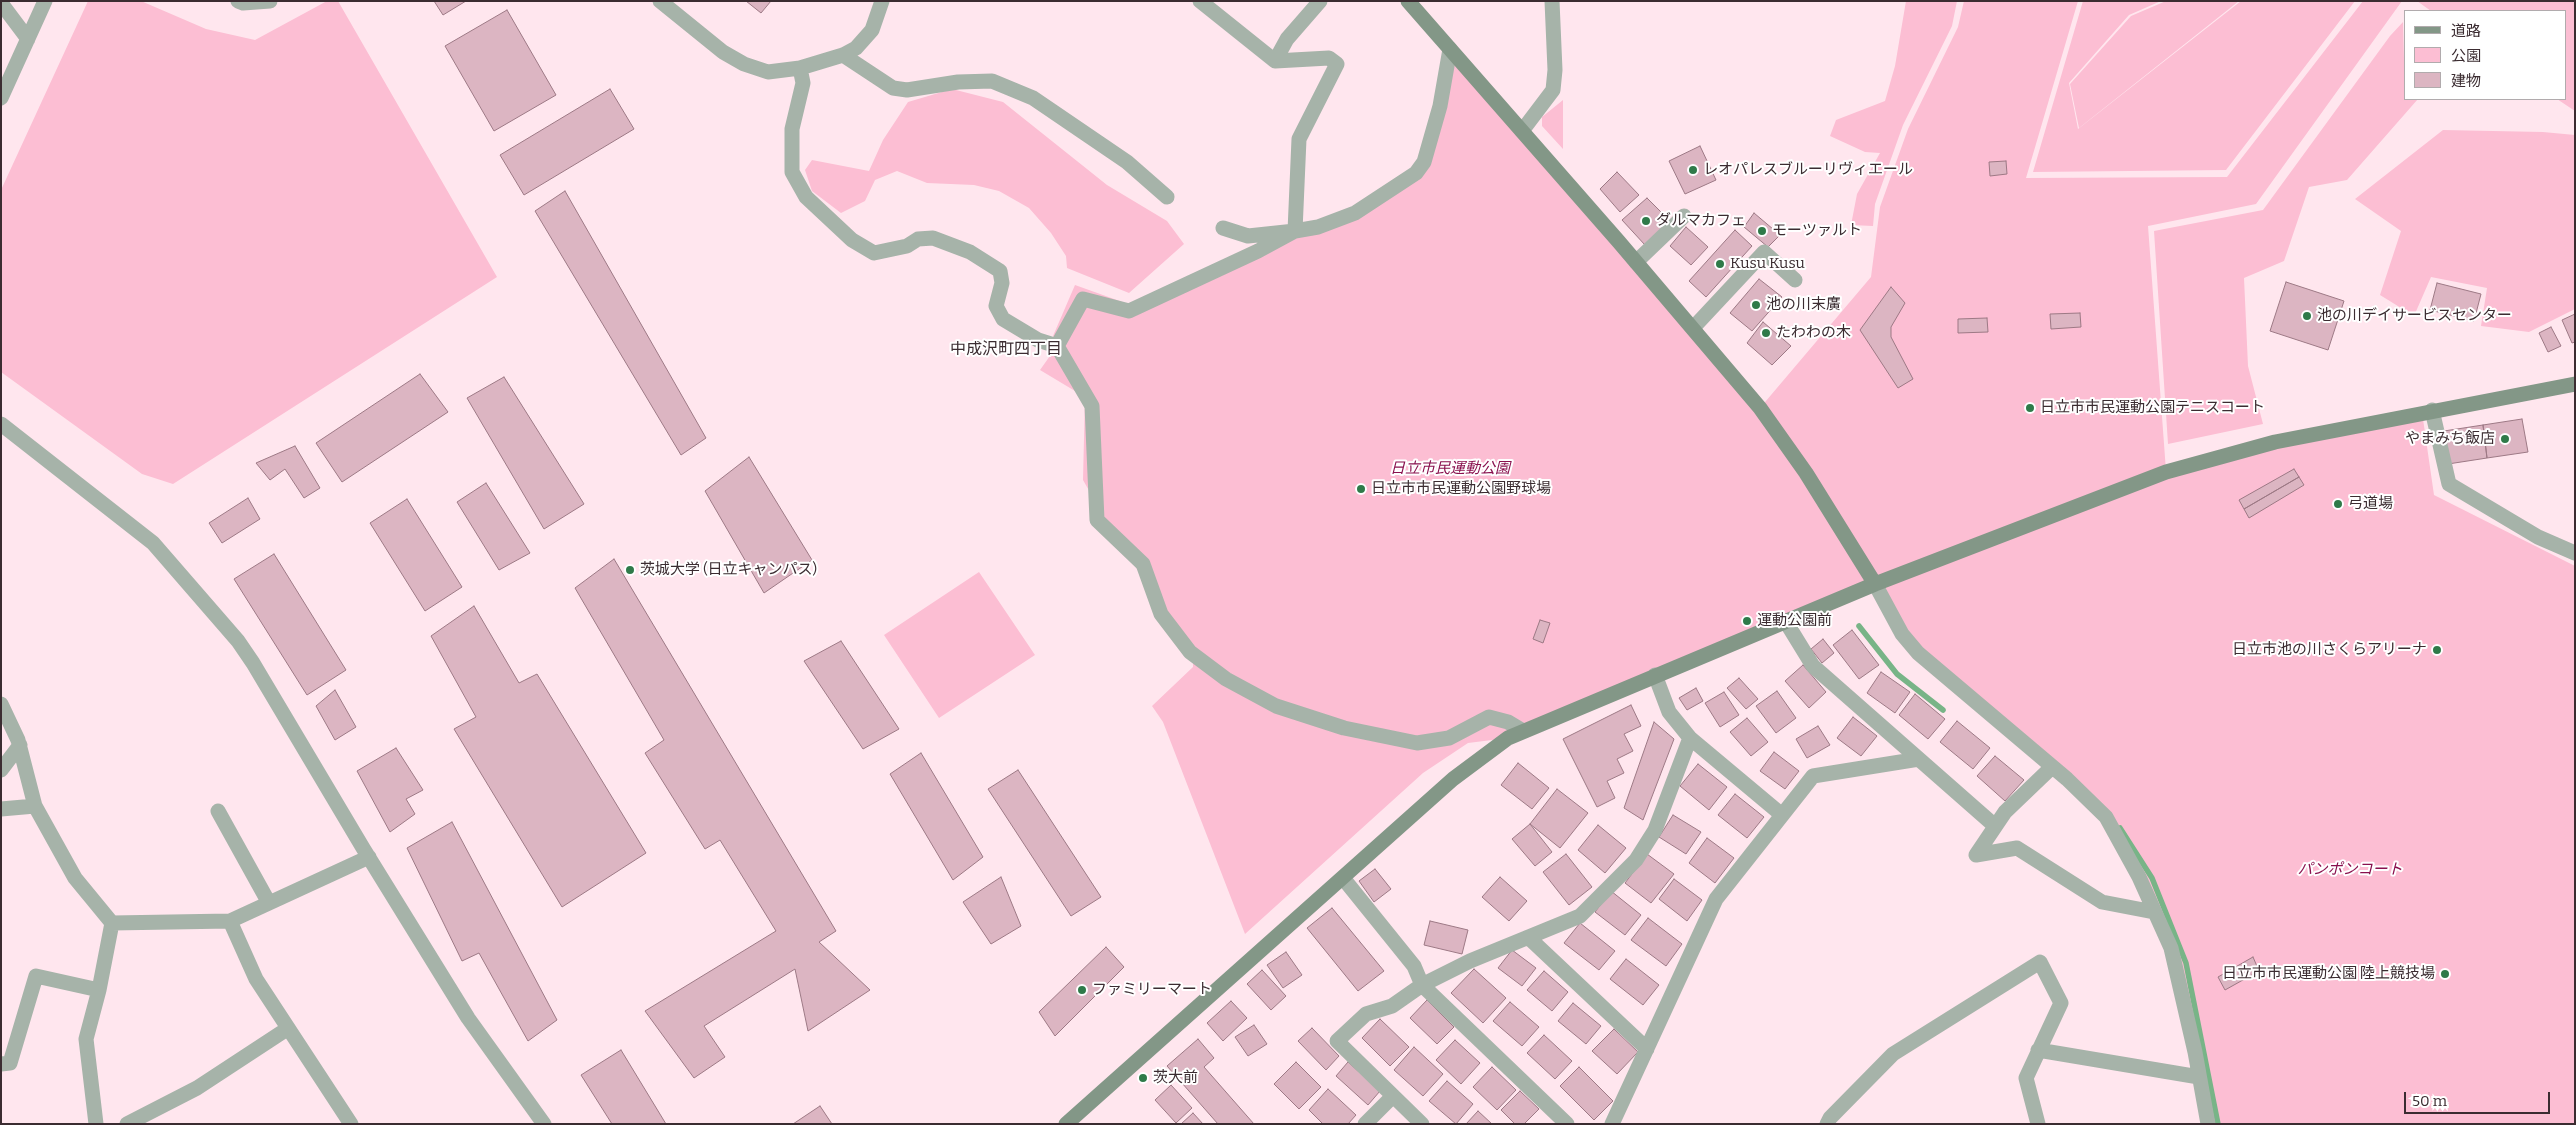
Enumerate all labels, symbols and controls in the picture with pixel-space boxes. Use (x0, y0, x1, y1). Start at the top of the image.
legend (2404, 10, 2566, 100)
text: 道路 (2451, 22, 2481, 40)
text: 公園 (2451, 47, 2481, 65)
text: 建物 (2451, 72, 2481, 90)
place label: レオパレスブルーリヴィエール (1703, 161, 1913, 179)
marker: レオパレスブルーリヴィエール (1687, 164, 1699, 176)
place label: ダルマカフェ (1656, 212, 1746, 230)
marker: ダルマカフェ (1640, 215, 1652, 227)
place label: モーツァルト (1772, 222, 1862, 240)
marker: モーツァルト (1756, 225, 1768, 237)
place label: Kusu Kusu (1730, 255, 1805, 273)
marker: Kusu Kusu (1714, 258, 1726, 270)
place label: 池の川末廣 (1766, 296, 1841, 314)
marker: 池の川末廣 (1750, 299, 1762, 311)
place label: 池の川デイサービスセンター (2317, 307, 2512, 325)
marker: 池の川デイサービスセンター (2301, 310, 2313, 322)
place label: たわわの木 (1776, 324, 1851, 342)
marker: たわわの木 (1760, 327, 1772, 339)
district label: 中成沢町四丁目 (950, 340, 1062, 360)
place label: 日立市市民運動公園テニスコート (2040, 399, 2265, 417)
marker: 日立市市民運動公園テニスコート (2024, 402, 2036, 414)
place label: やまみち飯店 (2405, 430, 2495, 448)
marker: やまみち飯店 (2499, 433, 2511, 445)
park label: 日立市民運動公園 (1390, 460, 1510, 478)
place label: 日立市市民運動公園野球場 (1371, 480, 1551, 498)
marker: 日立市市民運動公園野球場 (1355, 483, 1367, 495)
place label: 弓道場 (2348, 495, 2393, 513)
marker: 弓道場 (2332, 498, 2344, 510)
place label: 茨城大学 (日立キャンパス) (640, 561, 817, 579)
marker: 茨城大学 (日立キャンパス) (624, 564, 636, 576)
place label: 運動公園前 (1757, 612, 1832, 630)
marker: 運動公園前 (1741, 615, 1753, 627)
place label: 日立市池の川さくらアリーナ (2232, 641, 2427, 659)
marker: 日立市池の川さくらアリーナ (2431, 644, 2443, 656)
park label: パンポンコート (2298, 861, 2402, 879)
place label: 日立市市民運動公園 陸上競技場 (2222, 965, 2435, 983)
marker: 日立市市民運動公園 陸上競技場 (2439, 968, 2451, 980)
place label: ファミリーマート (1092, 981, 1212, 999)
marker: ファミリーマート (1076, 984, 1088, 996)
place label: 茨大前 (1153, 1069, 1198, 1087)
marker: 茨大前 (1137, 1072, 1149, 1084)
scale bar (2406, 1082, 2552, 1114)
text: 50 m (2412, 1092, 2447, 1110)

